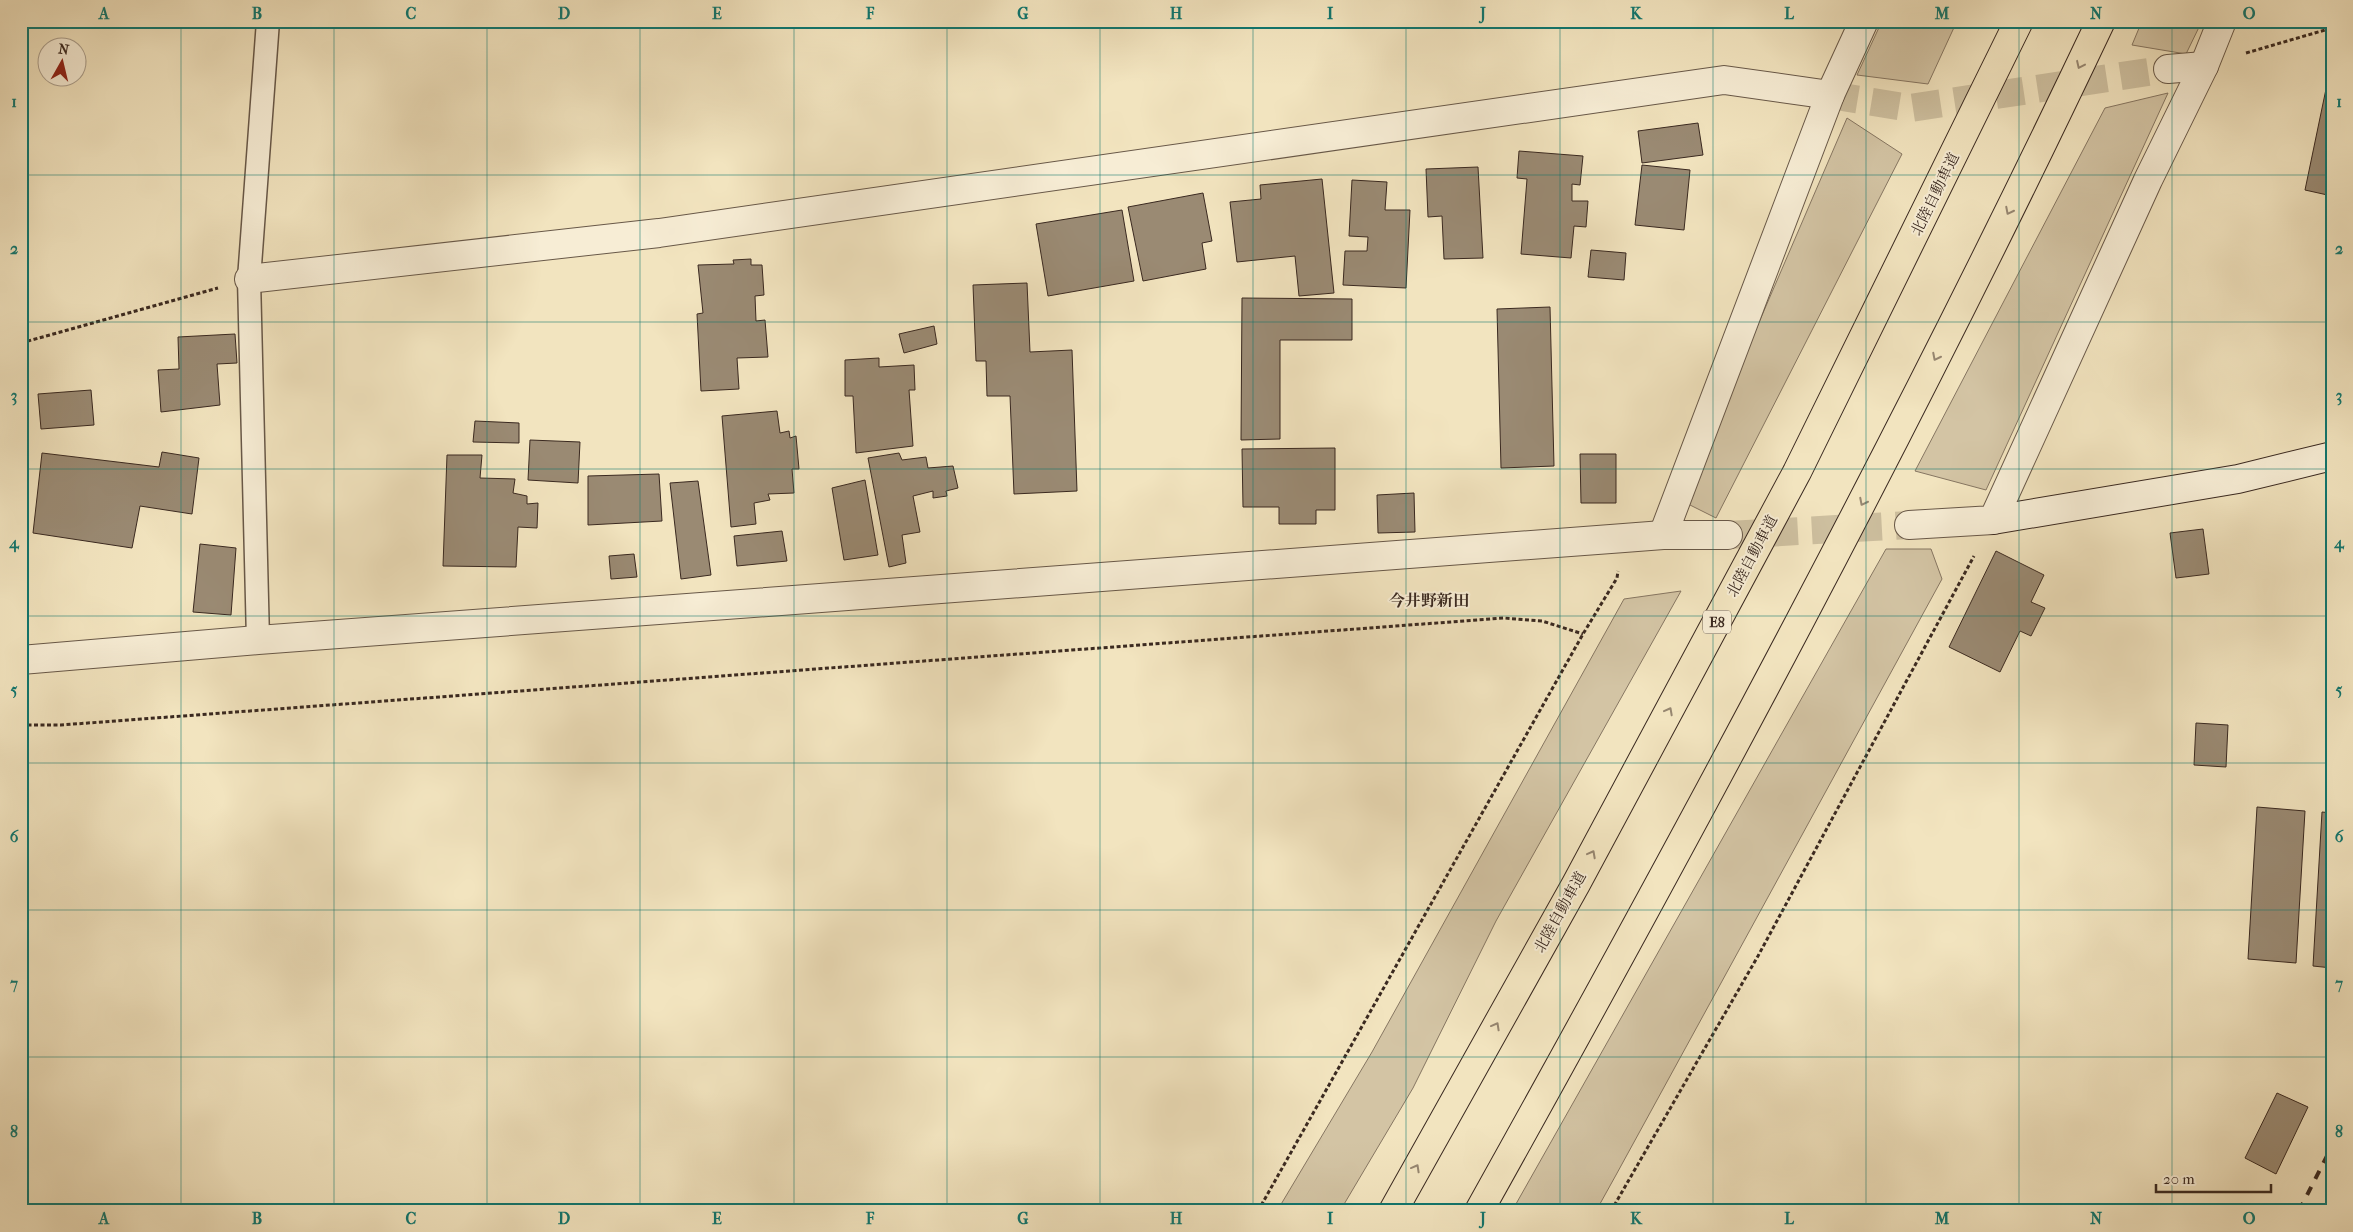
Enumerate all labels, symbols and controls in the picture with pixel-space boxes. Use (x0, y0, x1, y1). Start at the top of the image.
text: A (98, 4, 110, 23)
text: B (252, 4, 262, 23)
text: C (406, 4, 417, 23)
text: D (558, 4, 570, 23)
text: E (712, 4, 722, 23)
text: F (865, 4, 875, 23)
text: G (1017, 4, 1029, 23)
text: H (1170, 4, 1183, 23)
text: I (1327, 4, 1334, 23)
text: J (1478, 4, 1486, 24)
text: K (1630, 4, 1643, 23)
text: L (1784, 4, 1794, 23)
text: M (1934, 4, 1950, 23)
text: N (2090, 4, 2103, 23)
text: O (2243, 4, 2256, 23)
north arrow (38, 38, 88, 88)
text: N (57, 40, 71, 59)
one-way arrow (2076, 60, 2087, 69)
text: 1 (11, 92, 17, 111)
text: 1 (2336, 92, 2342, 111)
street label: 北陸自動車道 (1907, 150, 1963, 238)
one-way arrow (2005, 206, 2015, 215)
text: 2 (10, 239, 18, 258)
text: 2 (2335, 239, 2343, 258)
one-way arrow (1932, 351, 1942, 360)
text: 3 (11, 386, 17, 406)
text: 3 (2336, 386, 2342, 406)
one-way arrow (1859, 497, 1869, 506)
street label: 北陸自動車道 (1723, 512, 1781, 600)
text: 4 (8, 533, 20, 553)
text: 4 (2333, 533, 2345, 553)
district label: 今井野新田 (1389, 591, 1469, 610)
road number: E8 (1703, 610, 1731, 634)
text: 5 (11, 680, 18, 699)
text: 5 (2336, 680, 2343, 699)
one-way arrow (1663, 707, 1673, 716)
text: 6 (10, 827, 19, 846)
text: 6 (2335, 827, 2344, 846)
one-way arrow (1586, 850, 1596, 859)
street label: 北陸自動車道 (1530, 868, 1590, 956)
text: 7 (9, 974, 18, 993)
text: 7 (2334, 974, 2343, 993)
one-way arrow (1490, 1023, 1500, 1032)
text: 8 (10, 1122, 18, 1141)
text: 8 (2335, 1122, 2343, 1141)
scale bar (2156, 1162, 2270, 1194)
one-way arrow (1410, 1165, 1420, 1174)
text: 20 m (2163, 1170, 2195, 1188)
text: A (98, 1209, 110, 1228)
text: B (252, 1209, 262, 1228)
text: C (406, 1209, 417, 1228)
text: D (558, 1209, 570, 1228)
text: E (712, 1209, 722, 1228)
text: F (865, 1209, 875, 1228)
text: G (1017, 1209, 1029, 1228)
text: H (1170, 1209, 1183, 1228)
text: I (1327, 1209, 1334, 1228)
text: J (1478, 1209, 1486, 1229)
text: K (1630, 1209, 1643, 1228)
text: L (1784, 1209, 1794, 1228)
text: M (1934, 1209, 1950, 1228)
text: N (2090, 1209, 2103, 1228)
text: O (2243, 1209, 2256, 1228)

